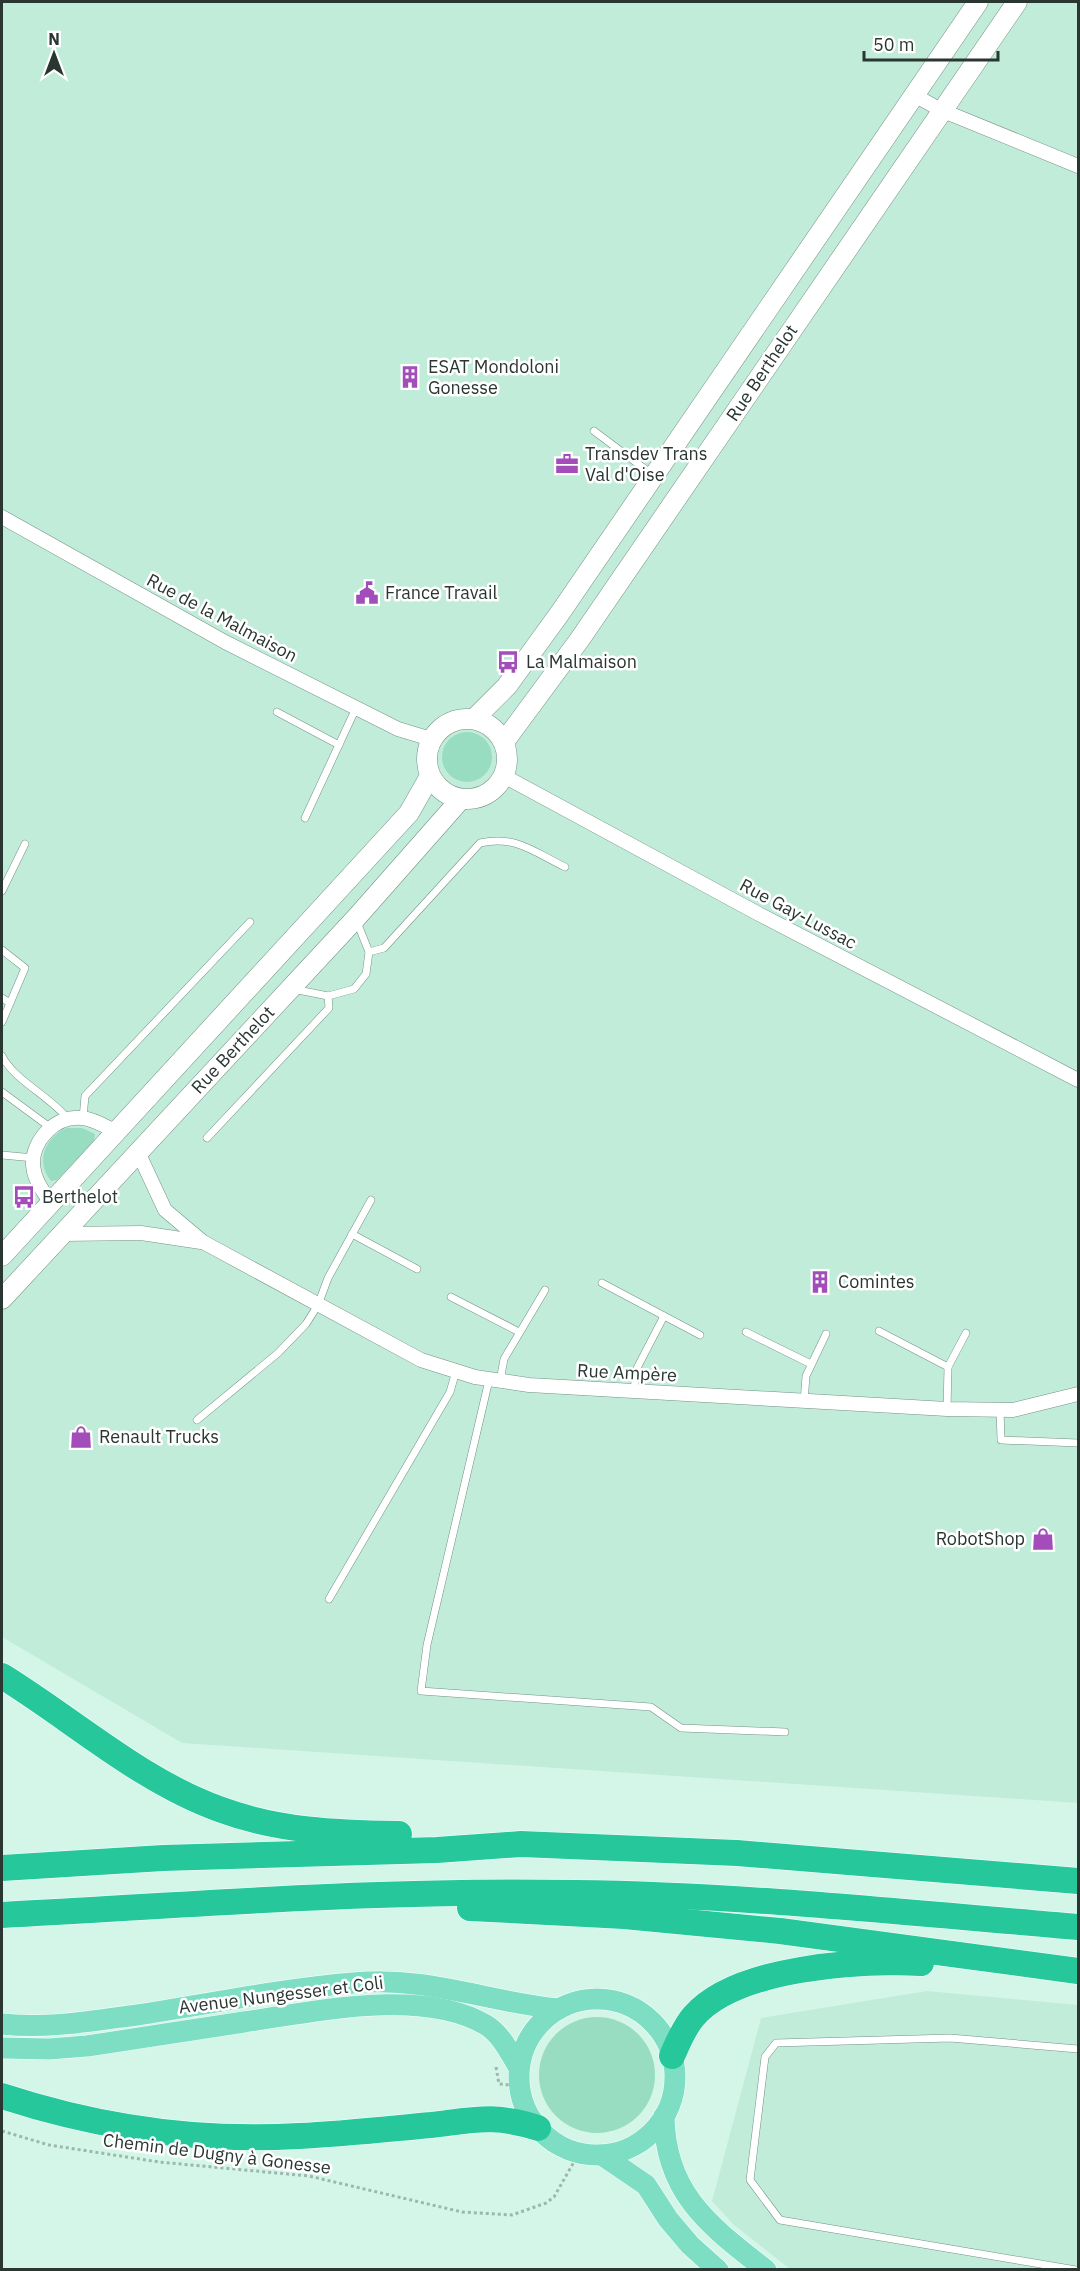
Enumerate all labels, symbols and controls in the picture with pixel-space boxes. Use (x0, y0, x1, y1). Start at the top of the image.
north arrow (24, 24, 84, 84)
scale bar (864, 24, 998, 62)
text: N (48, 29, 60, 49)
text: 50 m (873, 33, 915, 56)
street label: Rue Berthelot (721, 320, 802, 426)
place label: ESAT Mondoloni Gonesse (428, 355, 559, 399)
building icon: ESAT Mondoloni Gonesse (397, 364, 423, 390)
place label: Transdev Trans Val d'Oise (585, 442, 708, 486)
office icon: Transdev Trans Val d'Oise (554, 451, 580, 477)
street label: Rue de la Malmaison (143, 568, 301, 667)
public building icon: France Travail (354, 580, 380, 606)
place label: France Travail (385, 581, 497, 604)
bus stop icon: La Malmaison (495, 649, 521, 675)
place label: La Malmaison (526, 650, 637, 673)
street label: Rue Gay-Lussac (736, 873, 861, 954)
street label: Rue Berthelot (186, 1001, 279, 1098)
bus stop icon: Berthelot (11, 1184, 37, 1210)
place label: Berthelot (42, 1185, 118, 1208)
building icon: Comintes (807, 1269, 833, 1295)
place label: Comintes (838, 1270, 915, 1293)
street label: Rue Ampère (577, 1358, 678, 1387)
shop icon: Renault Trucks (68, 1424, 94, 1450)
place label: Renault Trucks (99, 1425, 219, 1448)
shop icon: RobotShop (1030, 1526, 1056, 1552)
place label: RobotShop (936, 1527, 1025, 1550)
street label: Avenue Nungesser et Coli (177, 1971, 385, 2018)
street label: Chemin de Dugny à Gonesse (102, 2128, 332, 2179)

